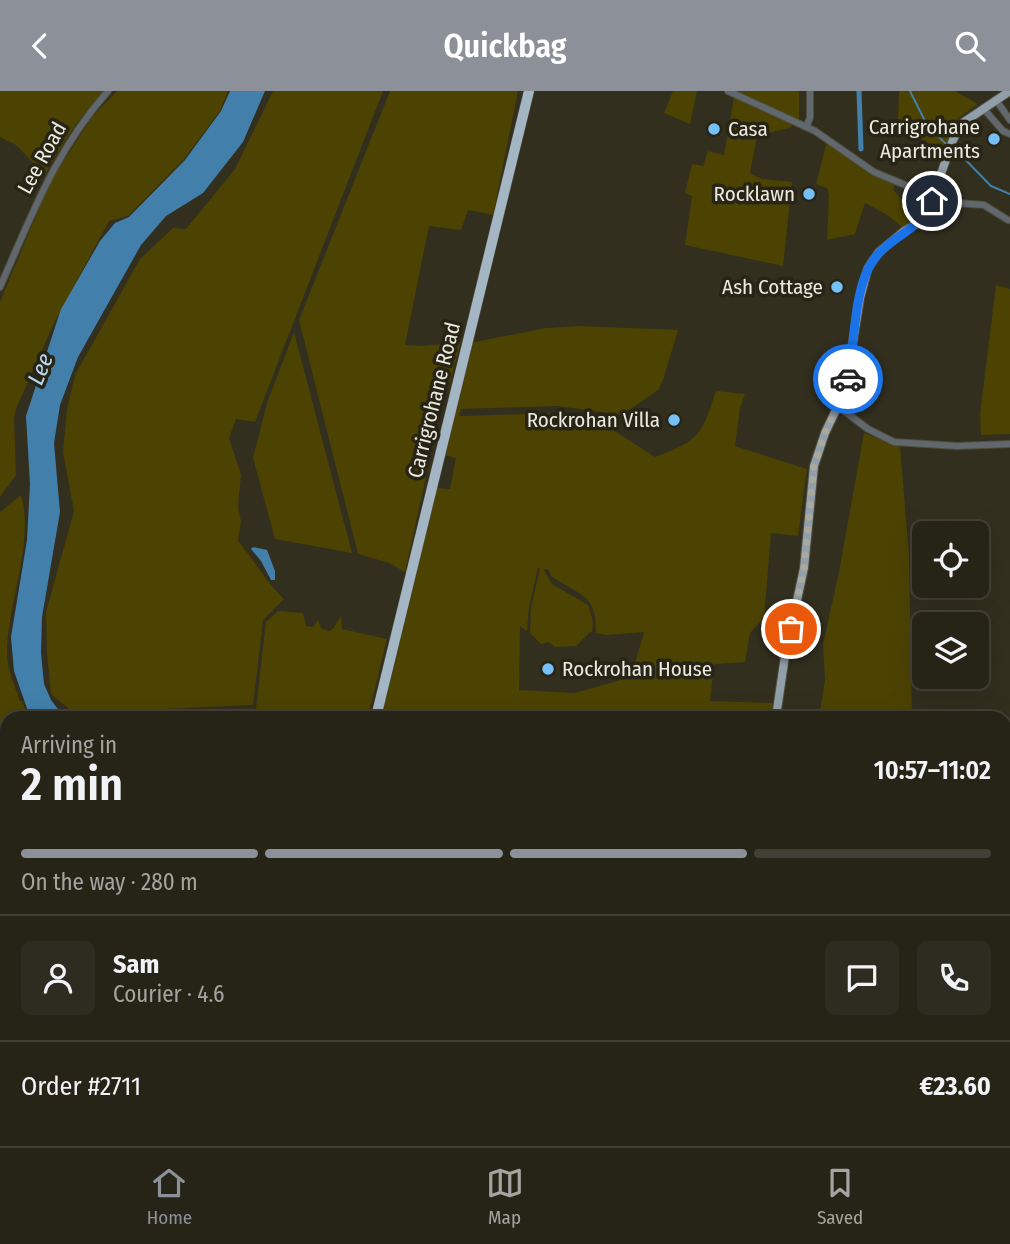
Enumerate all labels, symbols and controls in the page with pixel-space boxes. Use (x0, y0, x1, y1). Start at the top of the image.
icon: back (21, 27, 59, 65)
text: Quickbag (443, 27, 567, 65)
icon: search (951, 27, 989, 65)
place label: Carrigrohane Apartments (869, 114, 980, 164)
place label: Casa (728, 116, 768, 142)
street label: Lee Road (12, 118, 72, 198)
marker: Casa (706, 121, 722, 137)
marker: Carrigrohane Apartments (986, 131, 1002, 147)
pin (902, 171, 962, 231)
place label: Rocklawn (714, 181, 795, 207)
icon: home (913, 182, 951, 220)
marker: Rocklawn (801, 186, 817, 202)
place label: Ash Cottage (722, 274, 823, 300)
marker: Ash Cottage (829, 279, 845, 295)
street label: Carrigrohane Road (402, 319, 466, 481)
courier (813, 344, 883, 414)
water label: Lee (21, 349, 59, 389)
icon: car (829, 360, 867, 398)
place label: Rockrohan Villa (527, 407, 660, 433)
marker: Rockrohan Villa (666, 412, 682, 428)
map controls (912, 521, 989, 689)
button: locate (912, 521, 989, 598)
pin (761, 599, 821, 659)
icon: bag (772, 610, 810, 648)
button: layers (912, 612, 989, 689)
place label: Rockrohan House (562, 656, 712, 682)
marker: Rockrohan House (540, 661, 556, 677)
text: Arriving in (21, 731, 117, 759)
text: 10:57–11:02 (874, 755, 991, 786)
text: 2 min (21, 757, 123, 812)
text: On the way · 280 m (21, 868, 198, 896)
button: person (21, 941, 95, 1015)
button: chat (825, 941, 899, 1015)
button: phone (917, 941, 991, 1015)
text: Sam (113, 949, 159, 980)
text: Courier · 4.6 (113, 980, 224, 1008)
text: Order #2711 (21, 1071, 141, 1102)
text: €23.60 (919, 1071, 991, 1102)
tab: Home (147, 1164, 192, 1229)
tab: Map (486, 1164, 524, 1229)
tab: Saved (817, 1164, 863, 1229)

